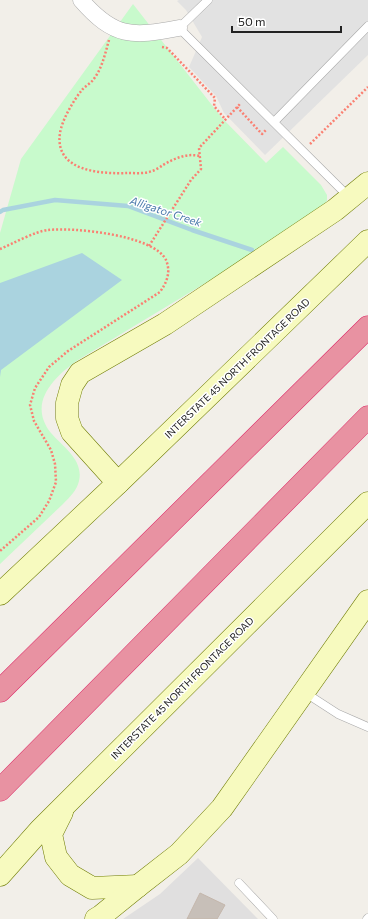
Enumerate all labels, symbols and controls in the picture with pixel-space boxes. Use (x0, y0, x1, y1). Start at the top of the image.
scale bar (232, 8, 341, 34)
text: 50 m (238, 14, 266, 28)
water label: Alligator Creek (128, 193, 204, 229)
street label: INTERSTATE 45 NORTH FRONTAGE ROAD (162, 295, 312, 441)
street label: INTERSTATE 45 NORTH FRONTAGE ROAD (108, 614, 256, 762)

